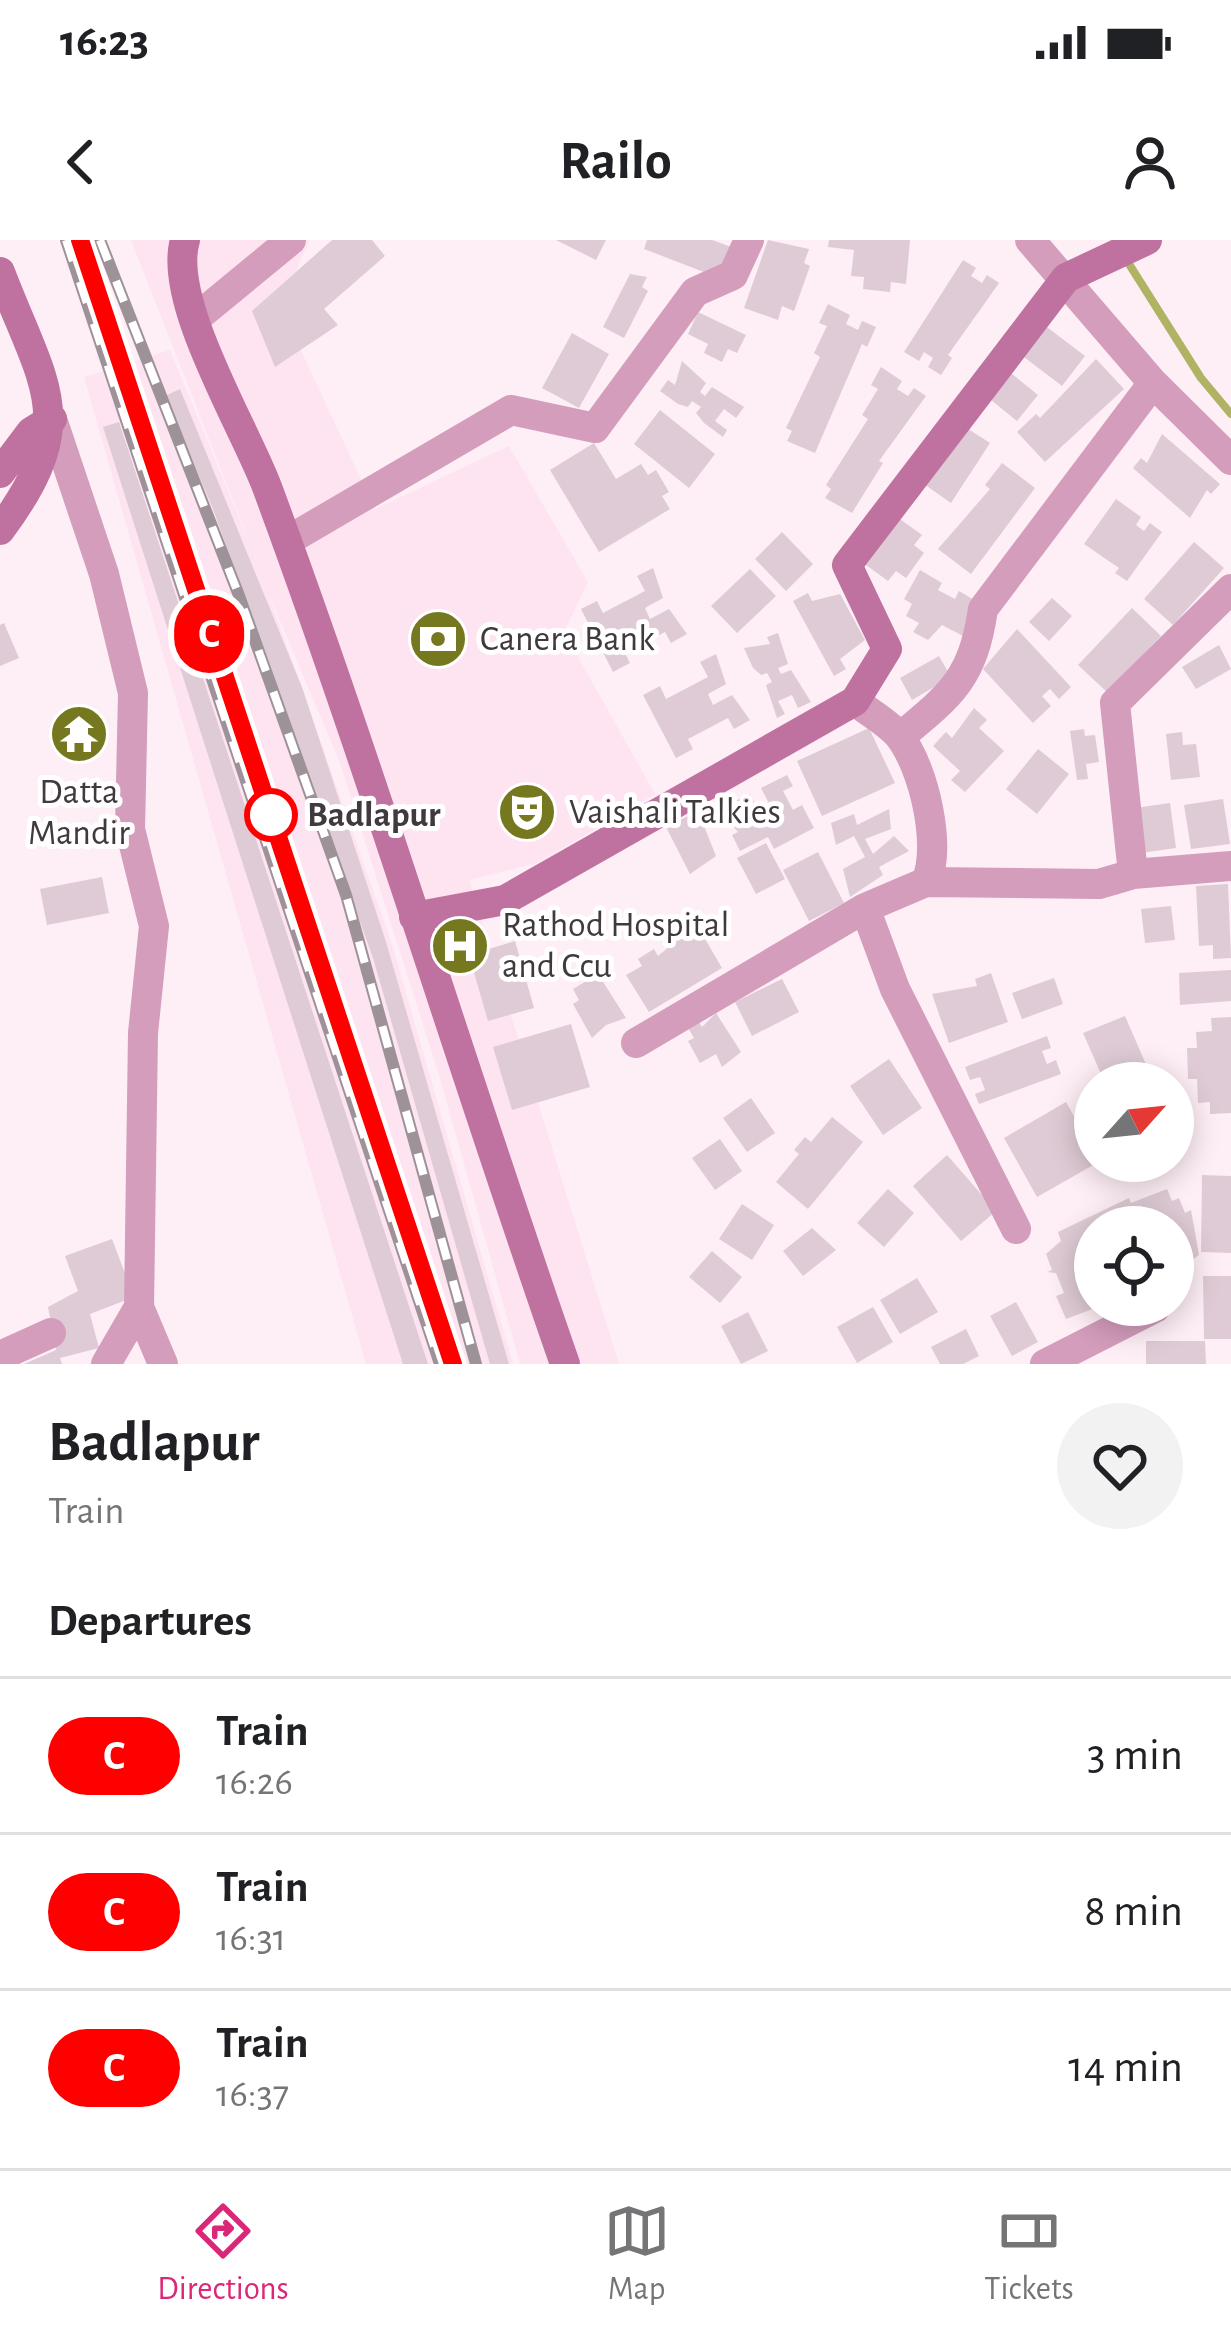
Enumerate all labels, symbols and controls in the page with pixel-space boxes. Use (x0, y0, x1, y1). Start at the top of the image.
text: 16:23 (60, 19, 149, 64)
icon: back (48, 129, 114, 195)
icon: person (1117, 129, 1183, 195)
text: Railo (559, 135, 672, 189)
line badge: C (170, 595, 248, 673)
bank icon: Canera Bank (407, 608, 469, 670)
text: C (198, 613, 220, 655)
place label: Canera Bank (480, 621, 655, 657)
temple icon: Datta Mandir (48, 703, 110, 765)
place label: Datta Mandir (28, 774, 130, 851)
theatre icon: Vaishali Talkies (496, 781, 558, 843)
marker: Badlapur (246, 790, 296, 840)
place label: Vaishali Talkies (569, 794, 781, 830)
place label: Badlapur (307, 797, 441, 833)
place label: Rathod Hospital and Ccu (502, 907, 729, 984)
hospital icon: Rathod Hospital and Ccu (429, 915, 491, 977)
north arrow (1074, 1062, 1194, 1182)
map controls (1074, 1062, 1194, 1326)
button: locate (1074, 1206, 1194, 1326)
button: heart (1057, 1403, 1183, 1529)
text: Badlapur (48, 1414, 260, 1471)
text: Train (48, 1492, 124, 1531)
text: Departures (48, 1599, 252, 1644)
text: Train (216, 1709, 308, 1754)
text: 3 min (1087, 1733, 1183, 1778)
text: C (103, 1735, 125, 1777)
text: 16:26 (216, 1763, 293, 1802)
text: Train (216, 1865, 308, 1910)
text: 8 min (1084, 1889, 1183, 1934)
text: C (103, 1891, 125, 1933)
text: 16:31 (216, 1919, 286, 1958)
text: Train (216, 2021, 308, 2066)
text: 14 min (1068, 2045, 1183, 2090)
text: C (103, 2047, 125, 2089)
text: 16:37 (216, 2075, 289, 2114)
tab: Directions (157, 2198, 289, 2310)
tab: Map (604, 2198, 670, 2310)
tab: Tickets (984, 2198, 1074, 2310)

